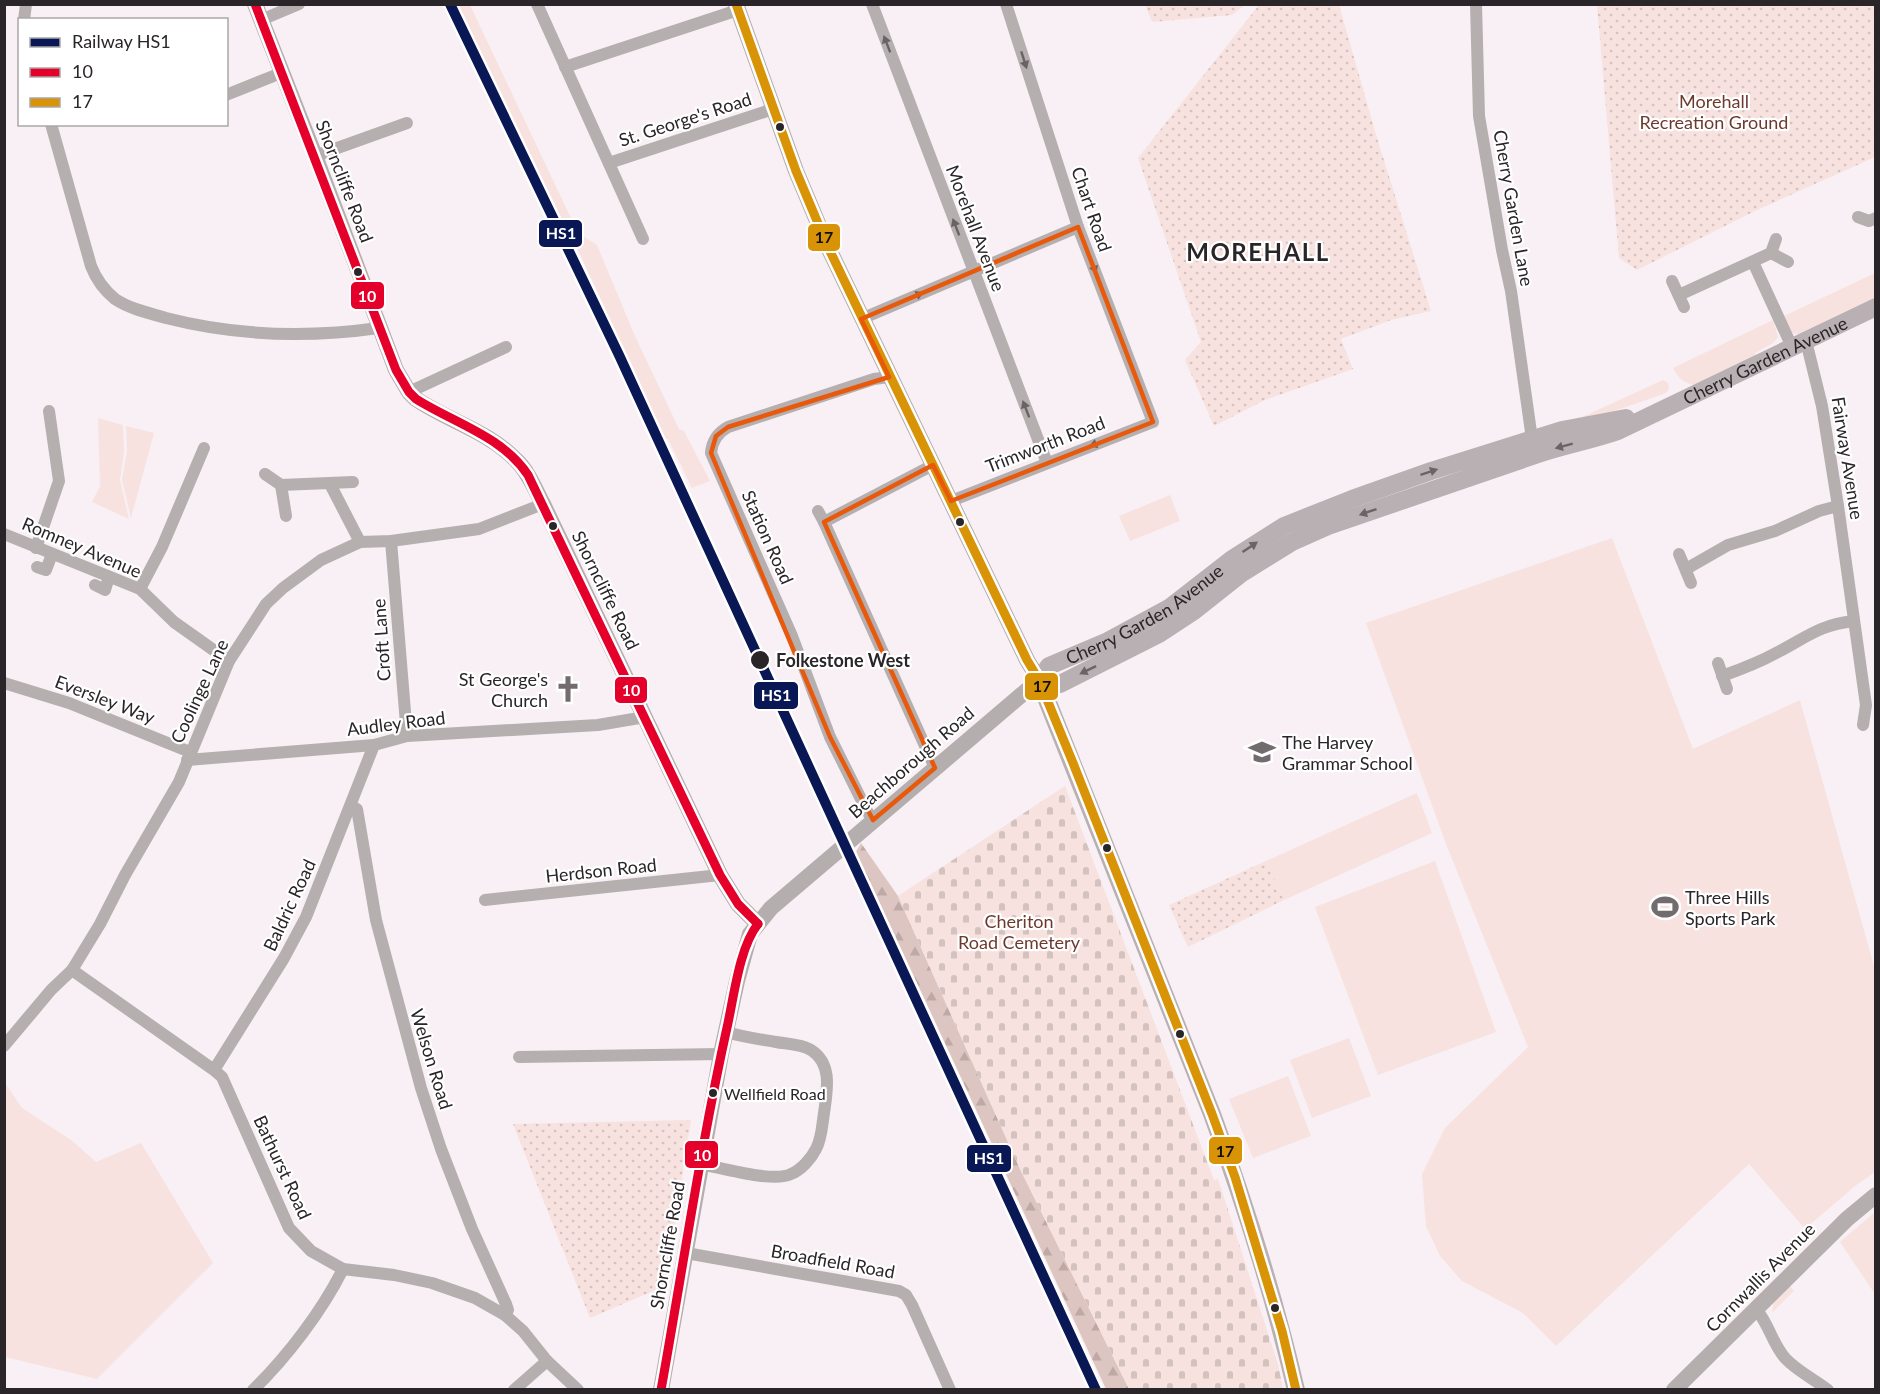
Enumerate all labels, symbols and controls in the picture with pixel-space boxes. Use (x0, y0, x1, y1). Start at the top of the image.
legend (18, 18, 228, 126)
text: Railway HS1 (72, 30, 171, 52)
one-way arrow (881, 35, 891, 53)
one-way arrow (1019, 51, 1029, 69)
text: 10 (72, 60, 93, 82)
street label: St. George's Road (616, 87, 754, 151)
text: 17 (72, 90, 93, 112)
park label: Morehall Recreation Ground (1640, 90, 1788, 133)
street label: Shorncliffe Road (312, 117, 378, 245)
unlabelled marker (774, 121, 786, 133)
street label: Cherry Garden Lane (1489, 128, 1539, 288)
street label: Morehall Avenue (942, 162, 1010, 294)
street label: Chart Road (1067, 164, 1117, 254)
one-way arrow (951, 217, 961, 235)
line badge: HS1 (538, 219, 583, 248)
text: HS1 (546, 223, 576, 242)
line badge: 17 (807, 223, 841, 252)
text: 17 (815, 227, 833, 246)
district label: MOREHALL (1186, 237, 1330, 266)
one-way arrow (1088, 256, 1098, 274)
unlabelled marker (352, 266, 364, 278)
line badge: 10 (350, 281, 385, 310)
text: 10 (358, 286, 376, 305)
one-way arrow (906, 290, 924, 300)
street label: Cherry Garden Avenue (1679, 311, 1851, 409)
street label: Fairway Avenue (1827, 395, 1869, 521)
one-way arrow (1021, 399, 1031, 417)
street label: Trimworth Road (982, 411, 1108, 477)
one-way arrow (1089, 438, 1107, 448)
one-way arrow (1555, 442, 1573, 451)
one-way arrow (1420, 467, 1438, 477)
street label: Station Road (738, 487, 798, 587)
one-way arrow (1359, 508, 1377, 518)
street label: Romney Avenue (19, 512, 145, 582)
unlabelled marker (954, 516, 966, 528)
unlabelled marker (547, 520, 559, 532)
street label: Shorncliffe Road (568, 527, 644, 653)
one-way arrow (1241, 542, 1258, 553)
street label: Cherry Garden Avenue (1062, 559, 1227, 669)
street label: Croft Lane (367, 598, 395, 682)
street label: Coolinge Lane (165, 636, 233, 746)
marker: Folkestone West (749, 649, 771, 671)
place label: Folkestone West (776, 649, 910, 671)
one-way arrow (1079, 665, 1096, 675)
place label: St George's Church (459, 668, 548, 711)
street label: Eversley Way (52, 670, 159, 728)
line badge: 17 (1024, 672, 1059, 701)
church icon: St George's Church (553, 674, 583, 704)
line badge: 10 (614, 676, 648, 704)
text: 17 (1033, 676, 1051, 695)
text: 10 (622, 680, 640, 699)
line badge: HS1 (753, 681, 799, 710)
text: HS1 (761, 685, 791, 704)
street label: Beachborough Road (844, 701, 978, 823)
street label: Audley Road (346, 706, 446, 740)
place label: The Harvey Grammar School (1282, 731, 1413, 774)
school or university icon: The Harvey Grammar School (1247, 737, 1277, 767)
unlabelled marker (1101, 842, 1113, 854)
street label: Herdson Road (544, 853, 658, 887)
street label: Baldric Road (258, 856, 320, 954)
place label: Three Hills Sports Park (1685, 886, 1776, 929)
sports icon: Three Hills Sports Park (1650, 892, 1680, 922)
park label: Cheriton Road Cemetery (958, 910, 1081, 953)
street label: Welson Road (406, 1006, 458, 1112)
unlabelled marker (1174, 1028, 1186, 1040)
place label: Wellfield Road (724, 1084, 826, 1103)
marker: Wellfield Road (707, 1087, 719, 1099)
street label: Bathurst Road (249, 1112, 317, 1222)
line badge: 17 (1208, 1136, 1243, 1165)
line badge: 10 (684, 1140, 719, 1169)
text: 17 (1216, 1141, 1234, 1160)
line badge: HS1 (966, 1144, 1012, 1173)
text: 10 (693, 1145, 711, 1164)
text: HS1 (974, 1148, 1004, 1167)
street label: Shorncliffe Road (645, 1179, 689, 1311)
street label: Cornwallis Avenue (1701, 1218, 1819, 1336)
street label: Broadfield Road (769, 1239, 897, 1283)
unlabelled marker (1269, 1302, 1281, 1314)

